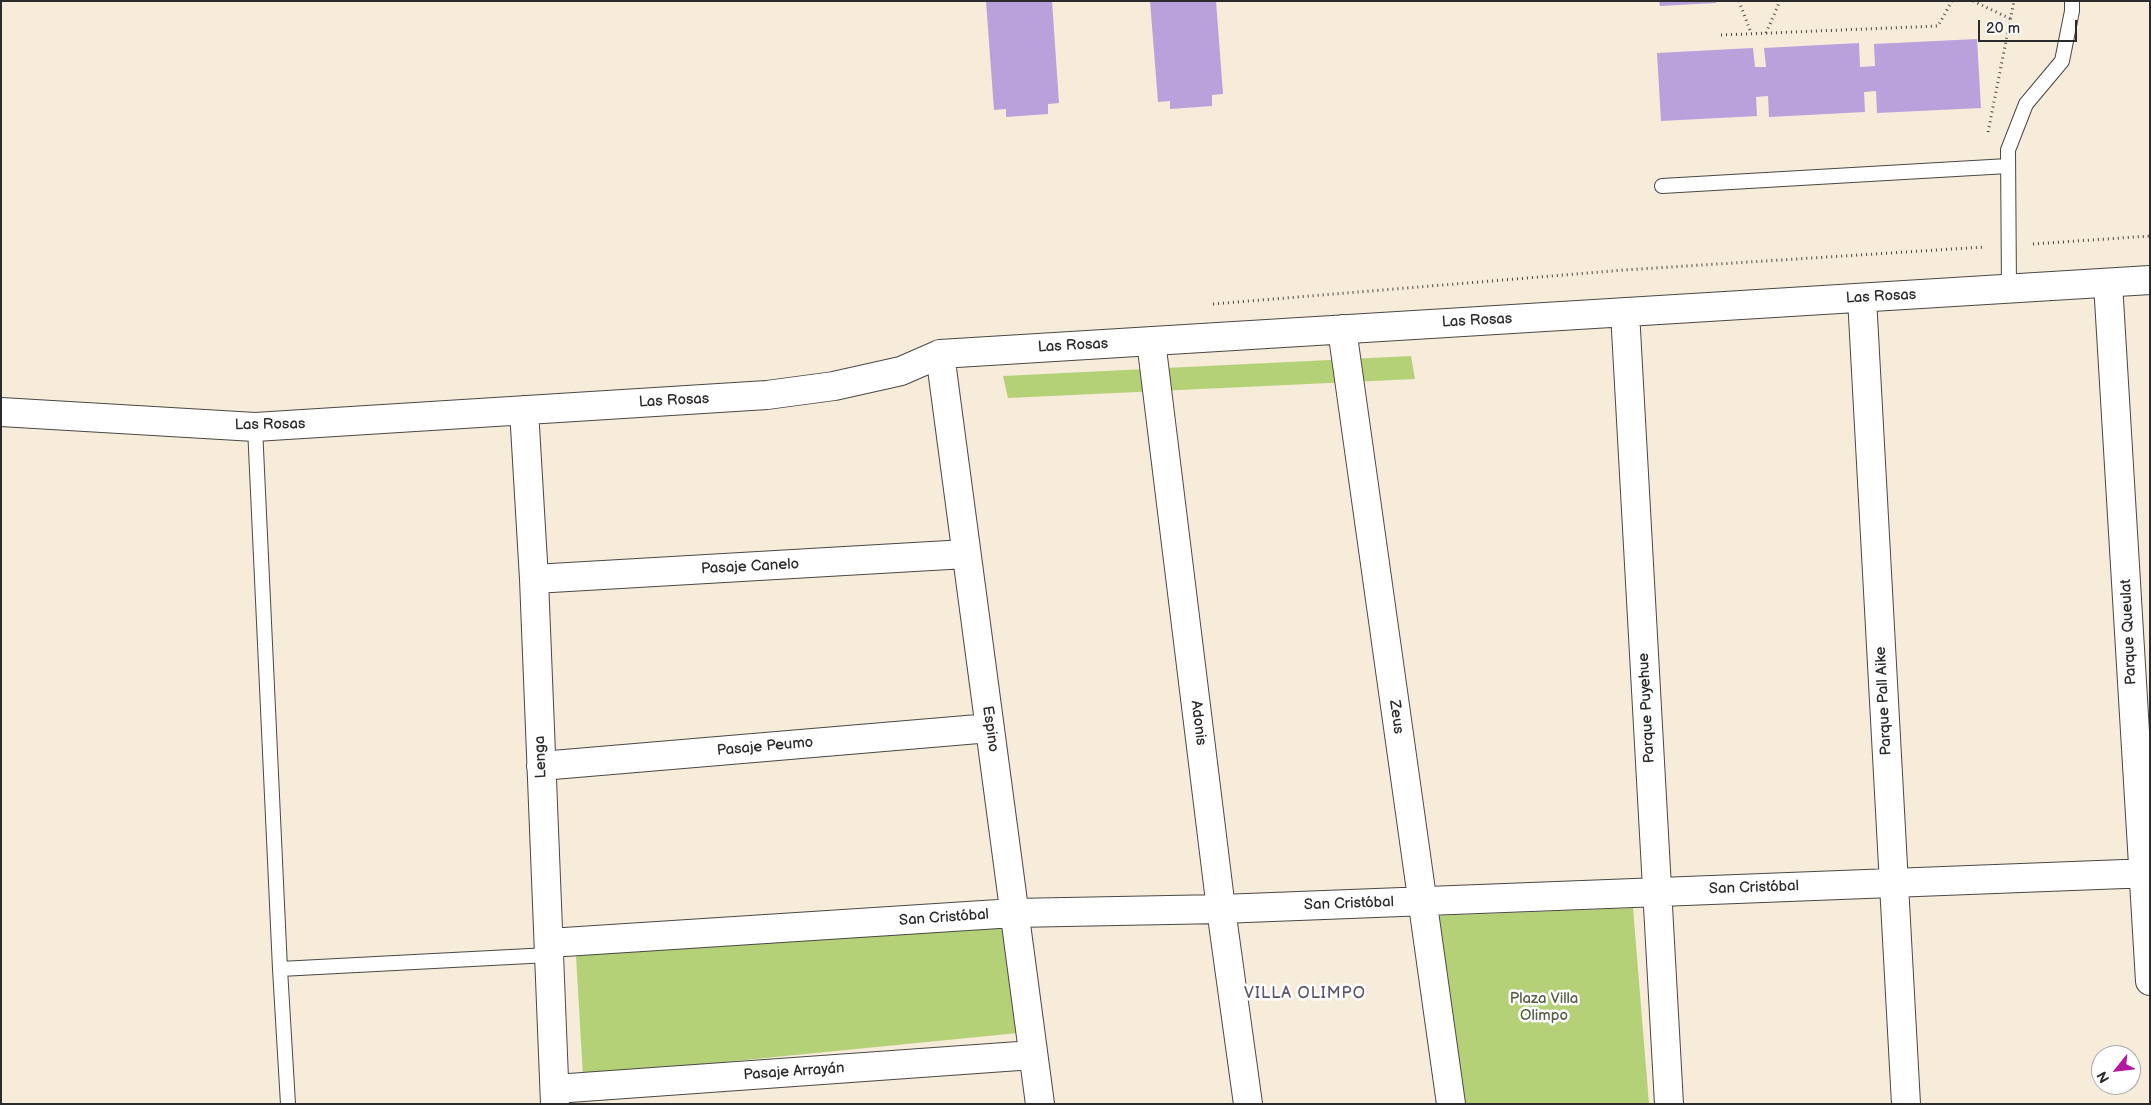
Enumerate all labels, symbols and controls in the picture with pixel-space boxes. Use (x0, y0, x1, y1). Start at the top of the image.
scale bar (1981, 10, 2080, 42)
text: 20 m (1986, 19, 2020, 38)
street label: Las Rosas (1845, 286, 1917, 308)
street label: Las Rosas (1441, 310, 1513, 332)
street label: Las Rosas (1037, 335, 1109, 357)
street label: Las Rosas (638, 390, 710, 412)
street label: Las Rosas (235, 415, 305, 435)
street label: Pasaje Canelo (701, 555, 799, 579)
street label: Parque Queulat (2117, 579, 2141, 685)
street label: Parque Pall Aike (1872, 646, 1896, 756)
street label: Parque Puyehue (1635, 652, 1659, 764)
street label: Adonis (1186, 699, 1210, 747)
street label: Zeus (1385, 699, 1407, 735)
street label: Espino (978, 705, 1002, 753)
street label: Pasaje Peumo (716, 734, 814, 760)
street label: Lenga (531, 735, 551, 779)
street label: San Cristóbal (1709, 877, 1799, 899)
street label: San Cristóbal (1304, 893, 1394, 915)
street label: San Cristóbal (898, 906, 990, 930)
district label: VILLA OLIMPO (1243, 984, 1367, 1004)
park label: Plaza Villa Olimpo (1510, 990, 1578, 1025)
north arrow (2091, 1045, 2141, 1095)
street label: Pasaje Arrayán (743, 1059, 845, 1085)
text: N (2093, 1068, 2113, 1086)

